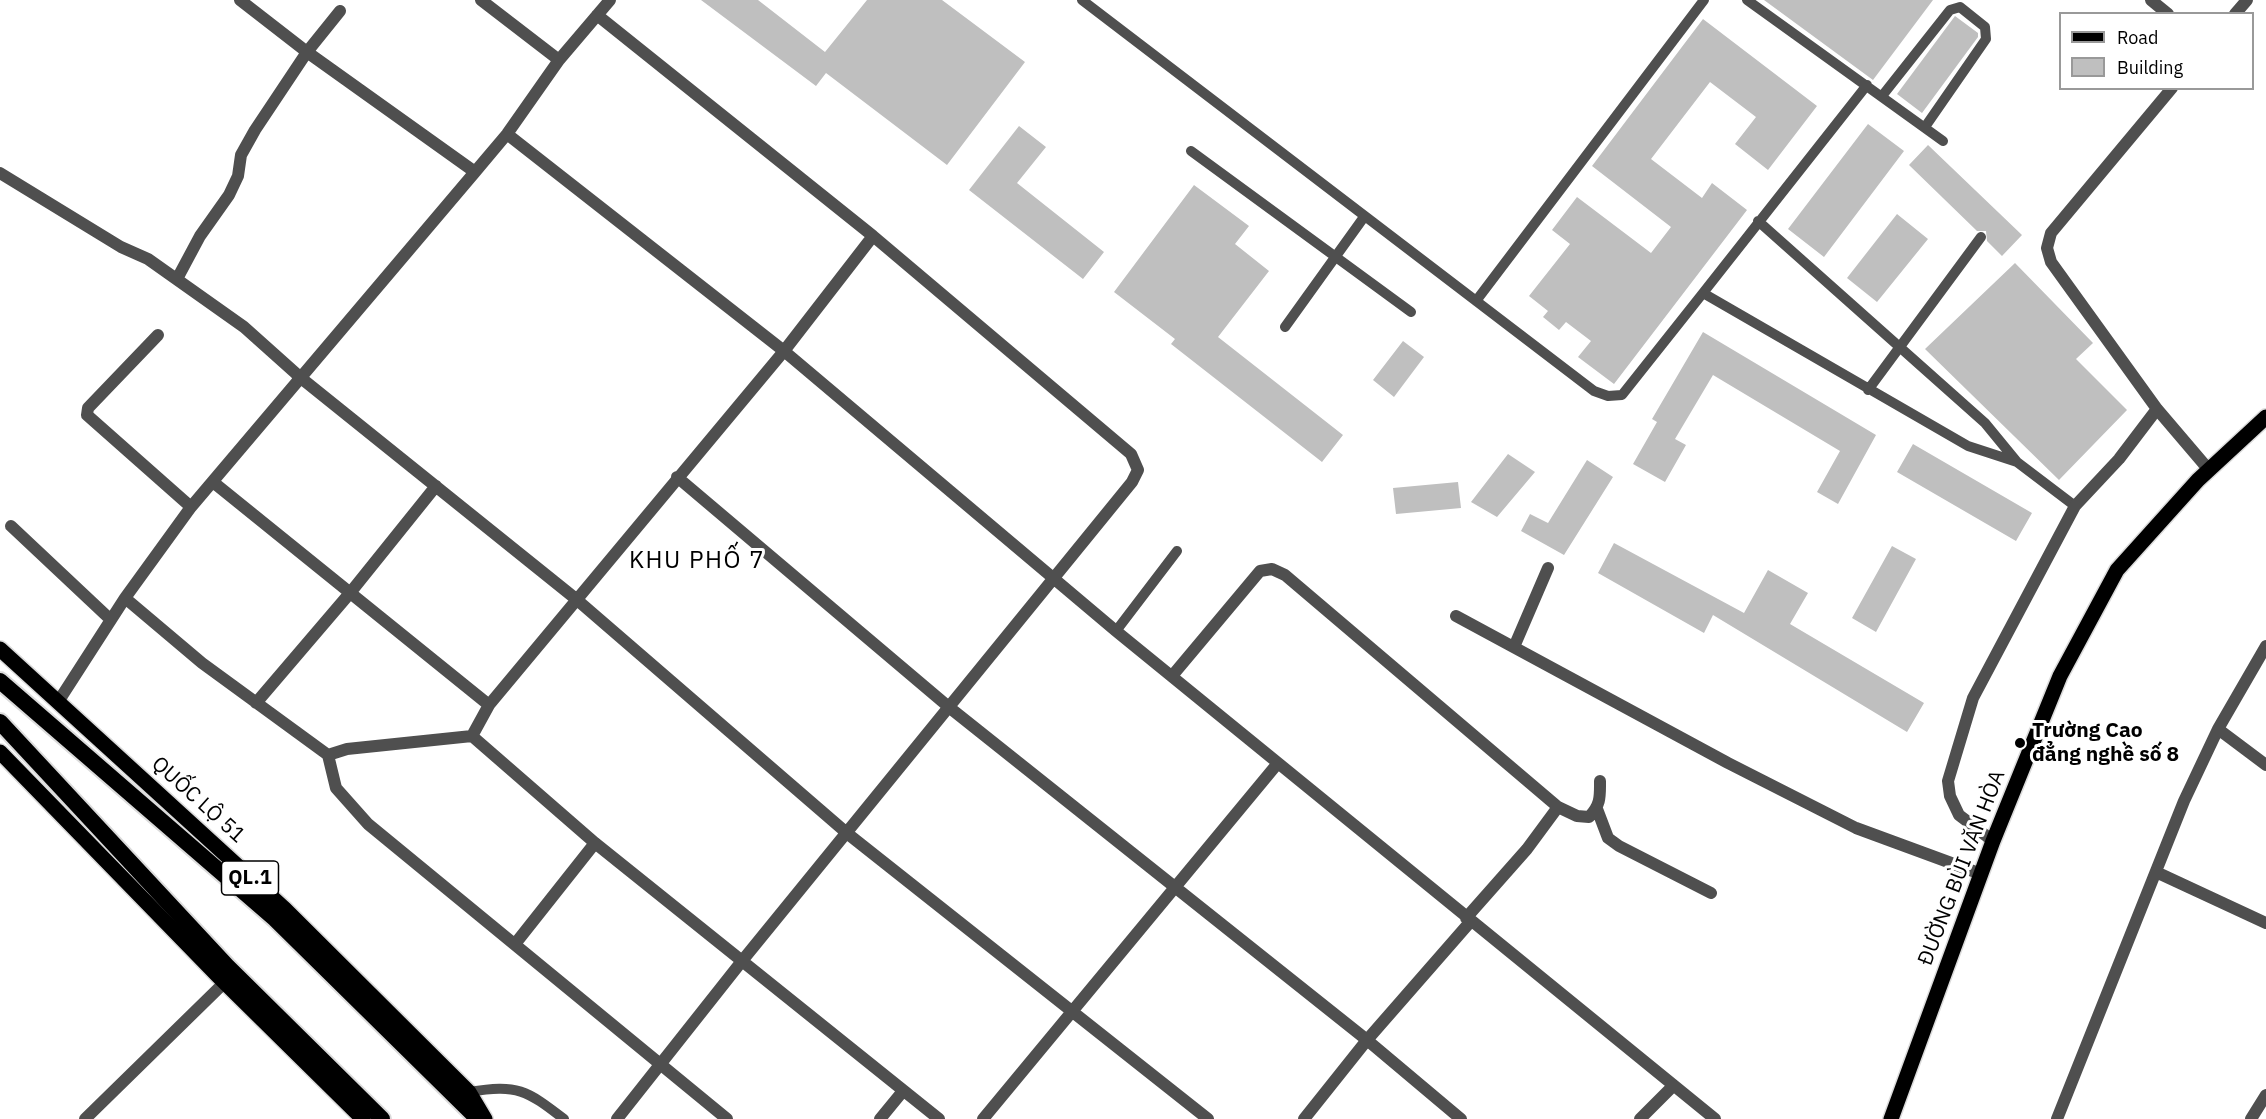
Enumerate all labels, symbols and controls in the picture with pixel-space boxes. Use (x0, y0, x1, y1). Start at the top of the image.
legend (2059, 12, 2254, 90)
text: Road (2117, 26, 2158, 49)
text: Building (2117, 56, 2183, 79)
district label: KHU PHỐ 7 (629, 547, 765, 575)
place label: Trường Cao đẳng nghề số 8 (2032, 718, 2179, 768)
marker: Trường Cao đẳng nghề số 8 (2013, 736, 2027, 750)
street label: QUỐC LỘ 51 (146, 752, 250, 848)
street label: ĐƯỜNG BÙI VĂN HÒA (1913, 767, 2011, 969)
road number: QL.1 (222, 861, 278, 895)

